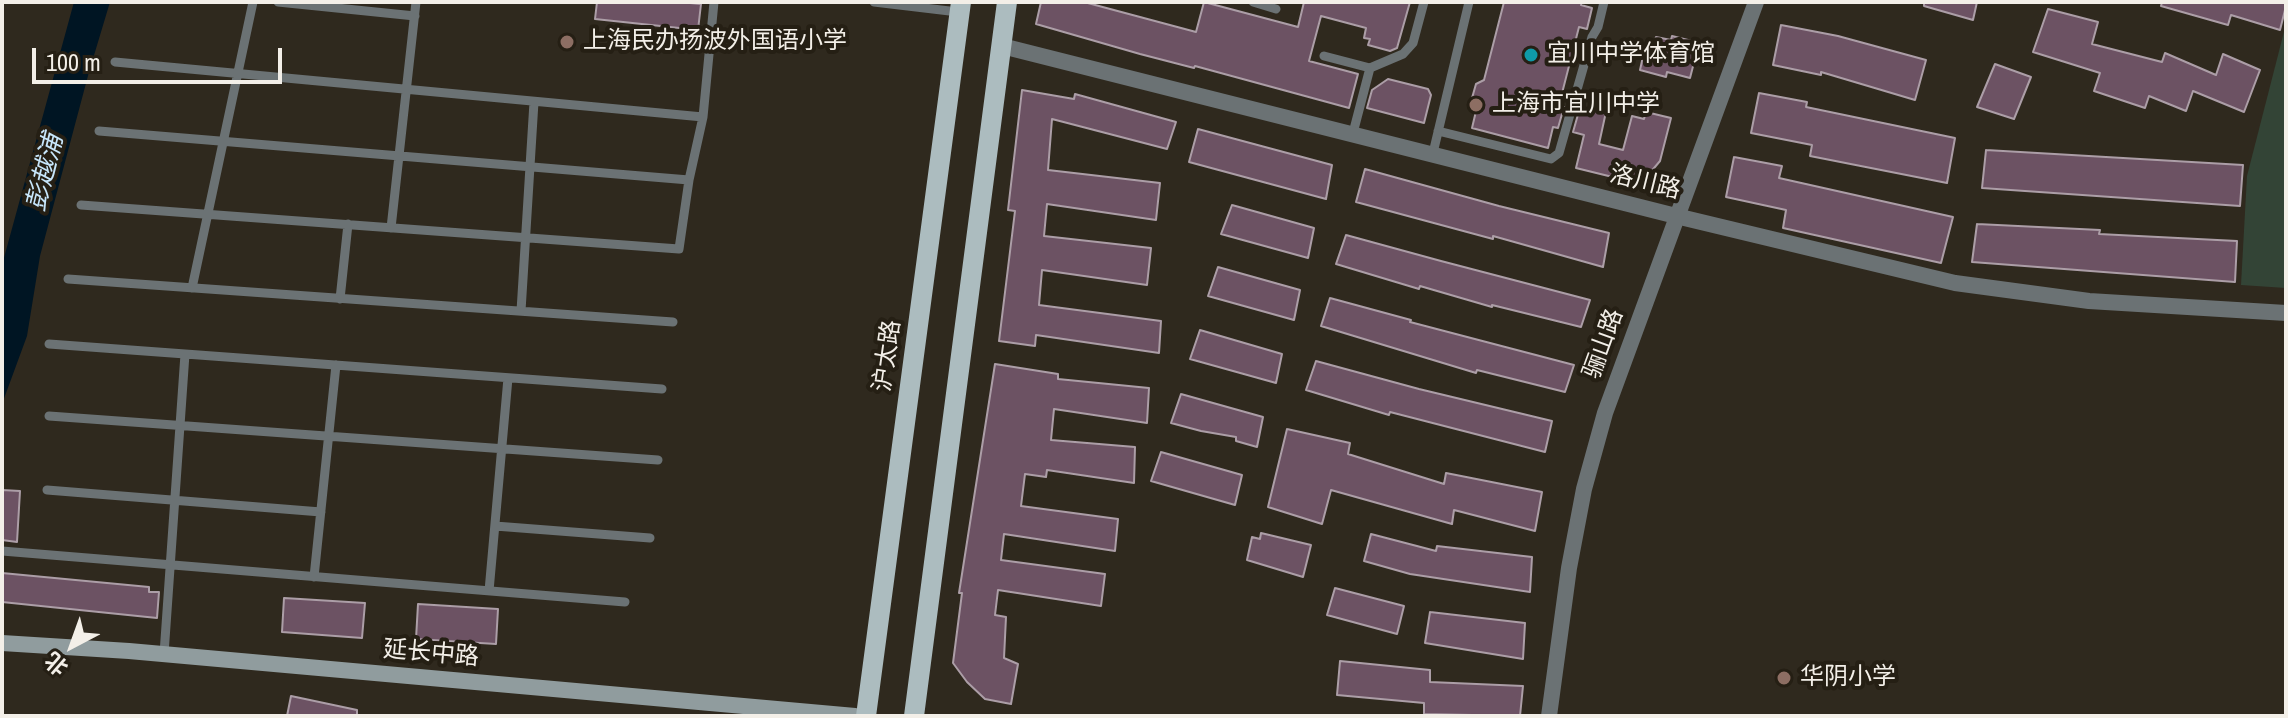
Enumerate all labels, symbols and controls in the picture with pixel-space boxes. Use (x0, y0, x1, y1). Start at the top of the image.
place label: 上海民办扬波外国语小学 (583, 28, 847, 56)
scale bar (36, 32, 286, 82)
marker: 上海民办扬波外国语小学 (558, 33, 576, 51)
place label: 宜川中学体育馆 (1547, 41, 1715, 69)
text: 100 m (46, 46, 101, 78)
marker: 宜川中学体育馆 (1522, 46, 1540, 64)
place label: 上海市宜川中学 (1492, 91, 1660, 119)
marker: 上海市宜川中学 (1467, 96, 1485, 114)
water label: 彭越浦 (21, 131, 71, 215)
street label: 洛川路 (1607, 160, 1683, 206)
street label: 骊山路 (1578, 305, 1630, 383)
street label: 沪太路 (869, 318, 907, 394)
north arrow (32, 606, 112, 686)
street label: 延长中路 (382, 635, 480, 673)
text: 北 (38, 646, 74, 683)
place label: 华阴小学 (1800, 664, 1896, 692)
marker: 华阴小学 (1775, 669, 1793, 687)

